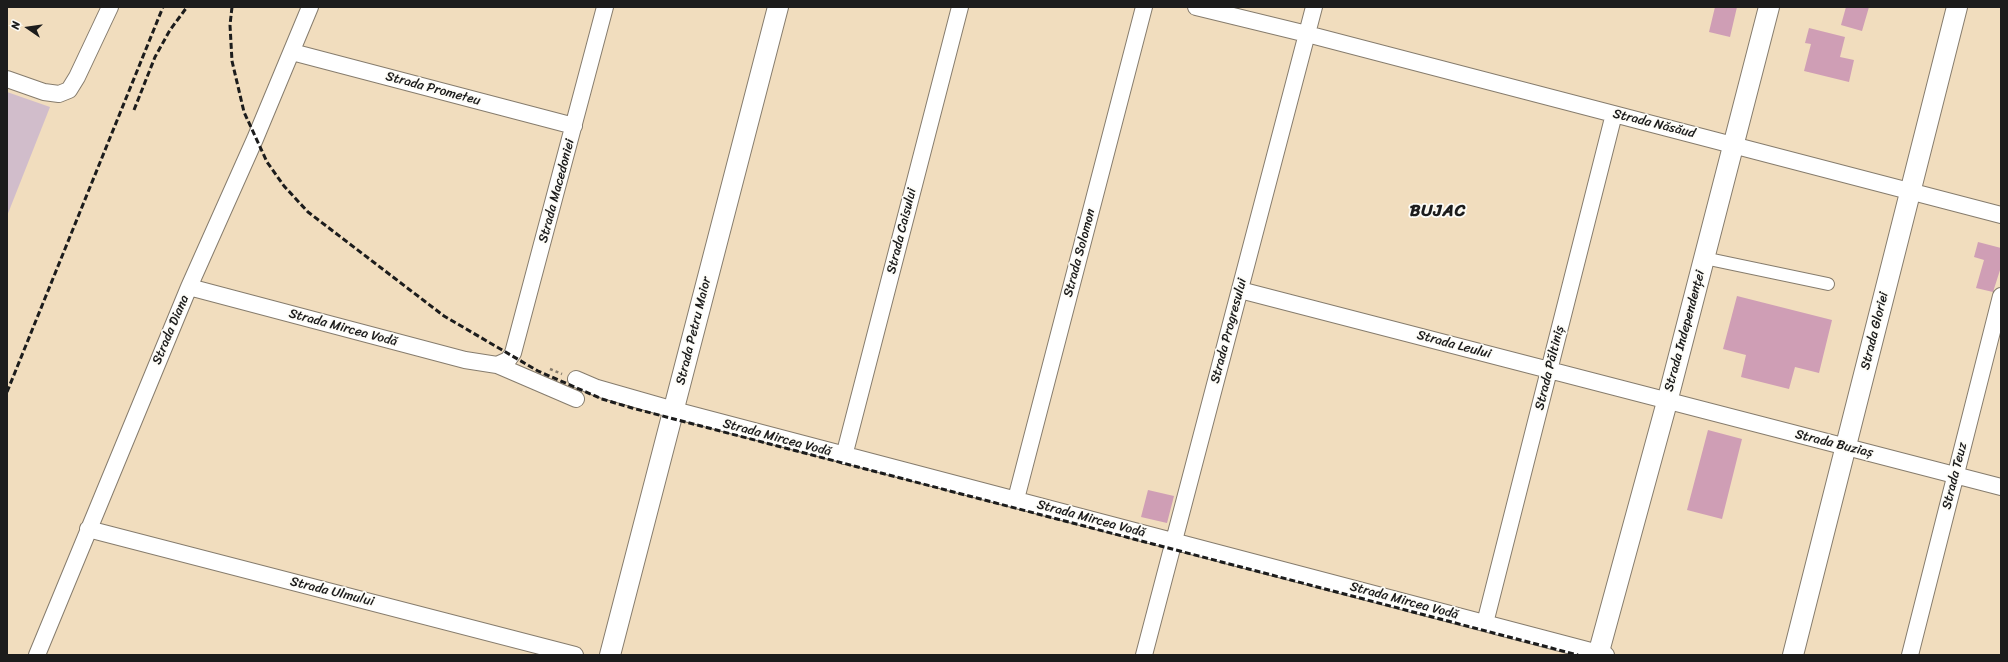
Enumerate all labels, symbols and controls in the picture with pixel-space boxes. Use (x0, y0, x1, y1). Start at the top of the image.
north arrow (8, 8, 48, 48)
text: N (6, 19, 26, 31)
street label: Strada Prometeu (384, 69, 482, 109)
street label: Strada Năsăud (1611, 106, 1697, 142)
street label: Strada Macedoniei (536, 137, 578, 245)
street label: Strada Caisului (884, 186, 920, 276)
district label: BUJAC (1410, 202, 1466, 222)
street label: Strada Solomon (1061, 207, 1099, 299)
street label: Strada Independenței (1661, 269, 1709, 393)
street label: Strada Petru Maior (673, 275, 715, 387)
street label: Strada Progresului (1207, 277, 1251, 385)
street label: Strada Gloriei (1858, 290, 1892, 372)
street label: Strada Diana (149, 293, 193, 367)
street label: Strada Mircea Vodă (287, 306, 399, 350)
street label: Strada Păltiniș (1532, 324, 1568, 412)
street label: Strada Leului (1415, 328, 1493, 362)
street label: Strada Mircea Vodă (721, 416, 833, 460)
street label: Strada Buziaș (1793, 427, 1875, 461)
street label: Strada Teuz (1939, 441, 1971, 511)
street label: Strada Mircea Vodă (1035, 497, 1147, 541)
street label: Strada Ulmului (288, 574, 376, 610)
street label: Strada Mircea Vodă (1348, 579, 1460, 623)

